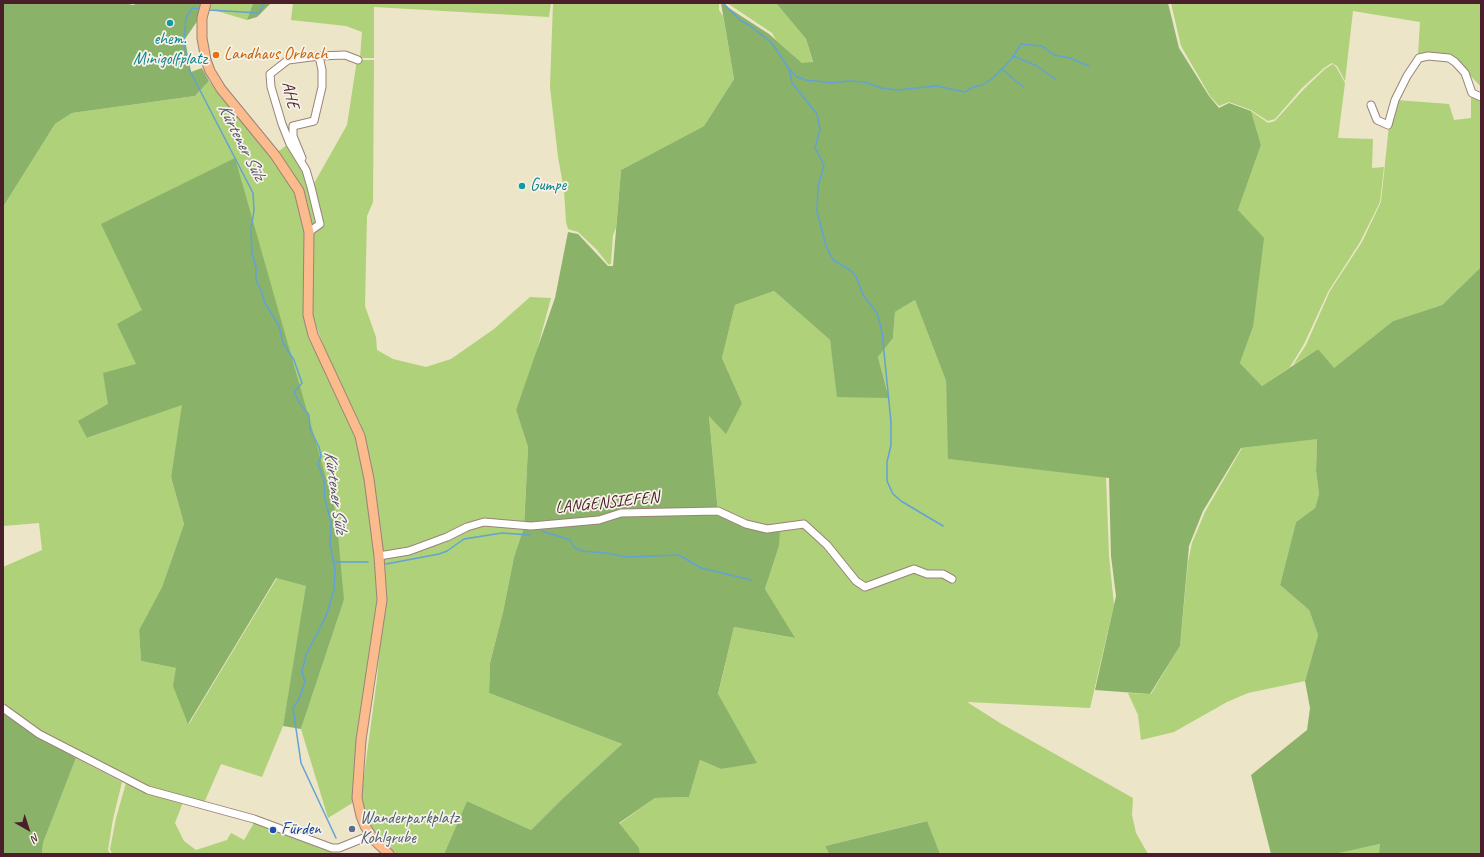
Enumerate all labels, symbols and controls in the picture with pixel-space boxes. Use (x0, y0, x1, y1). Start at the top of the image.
marker: ehem. Minigolfplatz (165, 18, 175, 28)
place label: ehem. Minigolfplatz (133, 30, 207, 70)
place label: Landhaus Orbach (224, 45, 327, 65)
marker: Landhaus Orbach (211, 50, 221, 60)
street label: AHE (277, 79, 303, 111)
water label: Kürtener Sülz (213, 100, 269, 184)
place label: Gumpe (530, 176, 566, 196)
marker: Gumpe (517, 181, 527, 191)
water label: Kürtener Sülz (319, 449, 351, 535)
street label: LANGENSIEFEN (554, 487, 660, 519)
north arrow (8, 809, 48, 849)
place label: Wanderparkplatz Kohlgrube (360, 809, 459, 849)
place label: Fürden (281, 820, 321, 840)
marker: Wanderparkplatz Kohlgrube (347, 824, 357, 834)
marker: Fürden (268, 825, 278, 835)
text: N (28, 831, 43, 846)

